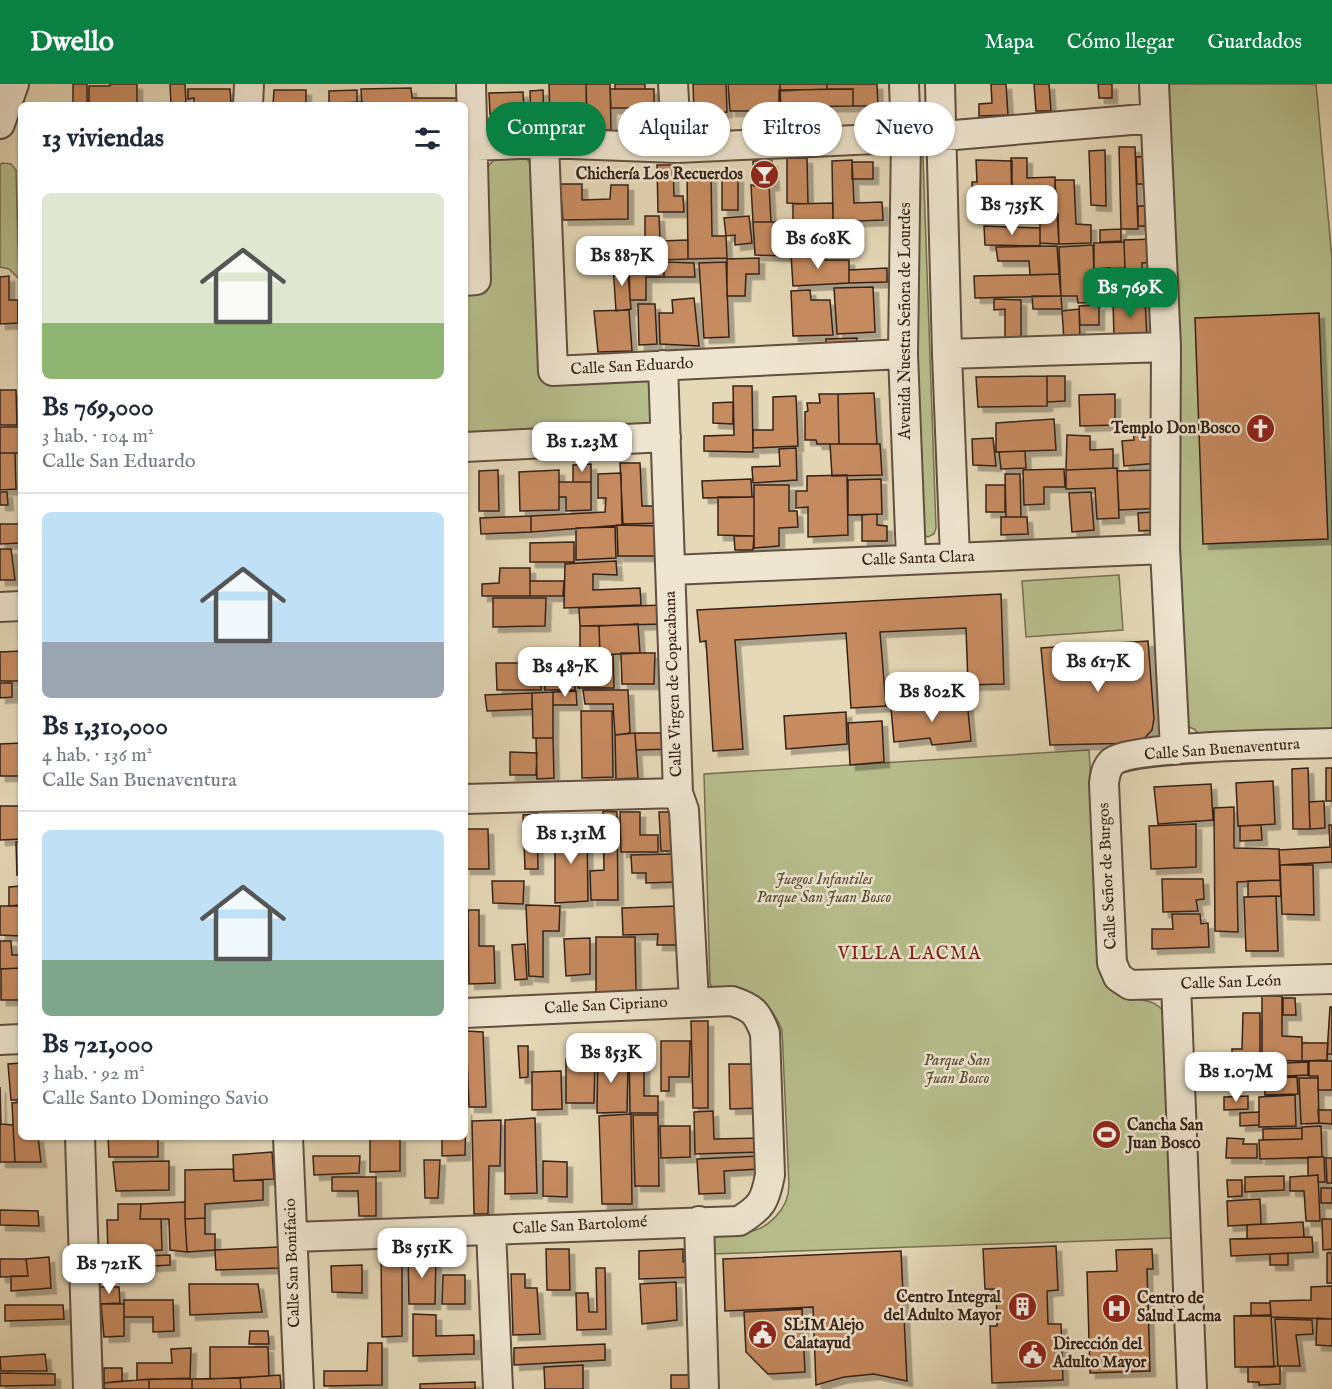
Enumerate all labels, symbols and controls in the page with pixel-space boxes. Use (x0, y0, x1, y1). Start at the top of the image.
text: Dwello (30, 25, 114, 60)
text: Mapa (985, 29, 1034, 56)
text: Cómo llegar (1067, 29, 1174, 56)
text: Guardados (1207, 29, 1302, 56)
chip: Comprar (486, 102, 606, 156)
chip: Alquilar (618, 102, 730, 156)
chip: Filtros (742, 102, 842, 156)
chip: Nuevo (854, 102, 955, 156)
text: 13 viviendas (42, 122, 164, 155)
icon: filters (411, 122, 444, 155)
bar icon: Chichería Los Recuerdos (748, 159, 780, 191)
place label: Chichería Los Recuerdos (576, 165, 743, 185)
pin: Bs 735K (957, 185, 1067, 236)
text: Bs 735K (980, 192, 1044, 217)
street label: Avenida Nuestra Señora de Lourdes (896, 202, 916, 441)
pin: Bs 608K (763, 219, 873, 270)
text: Bs 608K (785, 226, 851, 251)
icon: home (189, 232, 297, 340)
pin: Bs 887K (567, 236, 677, 287)
text: Bs 887K (590, 243, 654, 268)
pin: Bs 769K (1075, 268, 1185, 319)
text: Bs 769K (1097, 275, 1163, 300)
street label: Calle San Eduardo (570, 354, 694, 380)
text: Bs 769,000 (42, 391, 154, 424)
church icon: Templo Don Bosco (1245, 413, 1277, 445)
place label: Templo Don Bosco (1110, 419, 1240, 439)
pin: Bs 1.23M (520, 422, 644, 473)
text: 3 hab. · 104 m² (42, 424, 154, 449)
text: Bs 1.23M (546, 429, 618, 454)
text: Calle San Eduardo (42, 449, 196, 474)
street label: Calle Santa Clara (861, 547, 975, 571)
icon: home (189, 551, 297, 659)
street label: Calle Virgen de Copacabana (661, 591, 687, 777)
pin: Bs 617K (1043, 642, 1153, 693)
pin: Bs 487K (510, 647, 620, 698)
text: Bs 617K (1066, 649, 1130, 674)
text: Bs 487K (532, 654, 598, 679)
pin: Bs 802K (877, 672, 987, 723)
text: Bs 802K (899, 679, 965, 704)
text: Bs 1,310,000 (42, 710, 168, 743)
street label: Calle San Buenaventura (1144, 735, 1301, 765)
text: 4 hab. · 136 m² (42, 743, 152, 768)
text: Calle San Buenaventura (42, 768, 237, 793)
street label: Calle Señor de Burgos (1094, 802, 1122, 950)
pin: Bs 1.31M (509, 814, 633, 865)
text: Bs 1.31M (536, 821, 606, 846)
icon: home (189, 869, 297, 977)
park label: Juegos Infantiles Parque San Juan Bosco (757, 870, 892, 908)
district label: VILLA LACMA (837, 943, 982, 966)
street label: Calle San León (1180, 971, 1282, 995)
street label: Calle San Cipriano (544, 993, 669, 1019)
text: Bs 721,000 (42, 1028, 153, 1061)
pin: Bs 853K (556, 1033, 666, 1084)
text: Bs 853K (580, 1040, 642, 1065)
park label: Parque San Juan Bosco (924, 1051, 990, 1089)
pin: Bs 1.07M (1174, 1052, 1298, 1103)
text: Bs 1.07M (1199, 1059, 1273, 1084)
text: 3 hab. · 92 m² (42, 1061, 145, 1086)
text: Calle Santo Domingo Savio (42, 1086, 269, 1111)
place label: Cancha San Juan Bosco (1125, 1116, 1204, 1154)
sports icon: Cancha San Juan Bosco (1090, 1119, 1122, 1151)
street label: Calle San Bonifacio (281, 1198, 305, 1328)
street label: Calle San Bartolomé (512, 1212, 648, 1240)
pin: Bs 551K (367, 1228, 477, 1279)
text: Bs 551K (391, 1235, 453, 1260)
pin: Bs 721K (54, 1244, 164, 1295)
text: Bs 721K (76, 1251, 142, 1276)
place label: Centro Integral del Adulto Mayor (884, 1288, 1002, 1326)
place label: Centro de Salud Lacma (1137, 1289, 1222, 1327)
building icon: Centro Integral del Adulto Mayor (1006, 1291, 1038, 1323)
hospital icon: Centro de Salud Lacma (1100, 1292, 1132, 1324)
place label: SLIM Alejo Calatayud (784, 1316, 864, 1354)
public building icon: SLIM Alejo Calatayud (747, 1319, 779, 1351)
place label: Dirección del Adulto Mayor (1052, 1335, 1147, 1373)
public building icon: Dirección del Adulto Mayor (1016, 1338, 1048, 1370)

